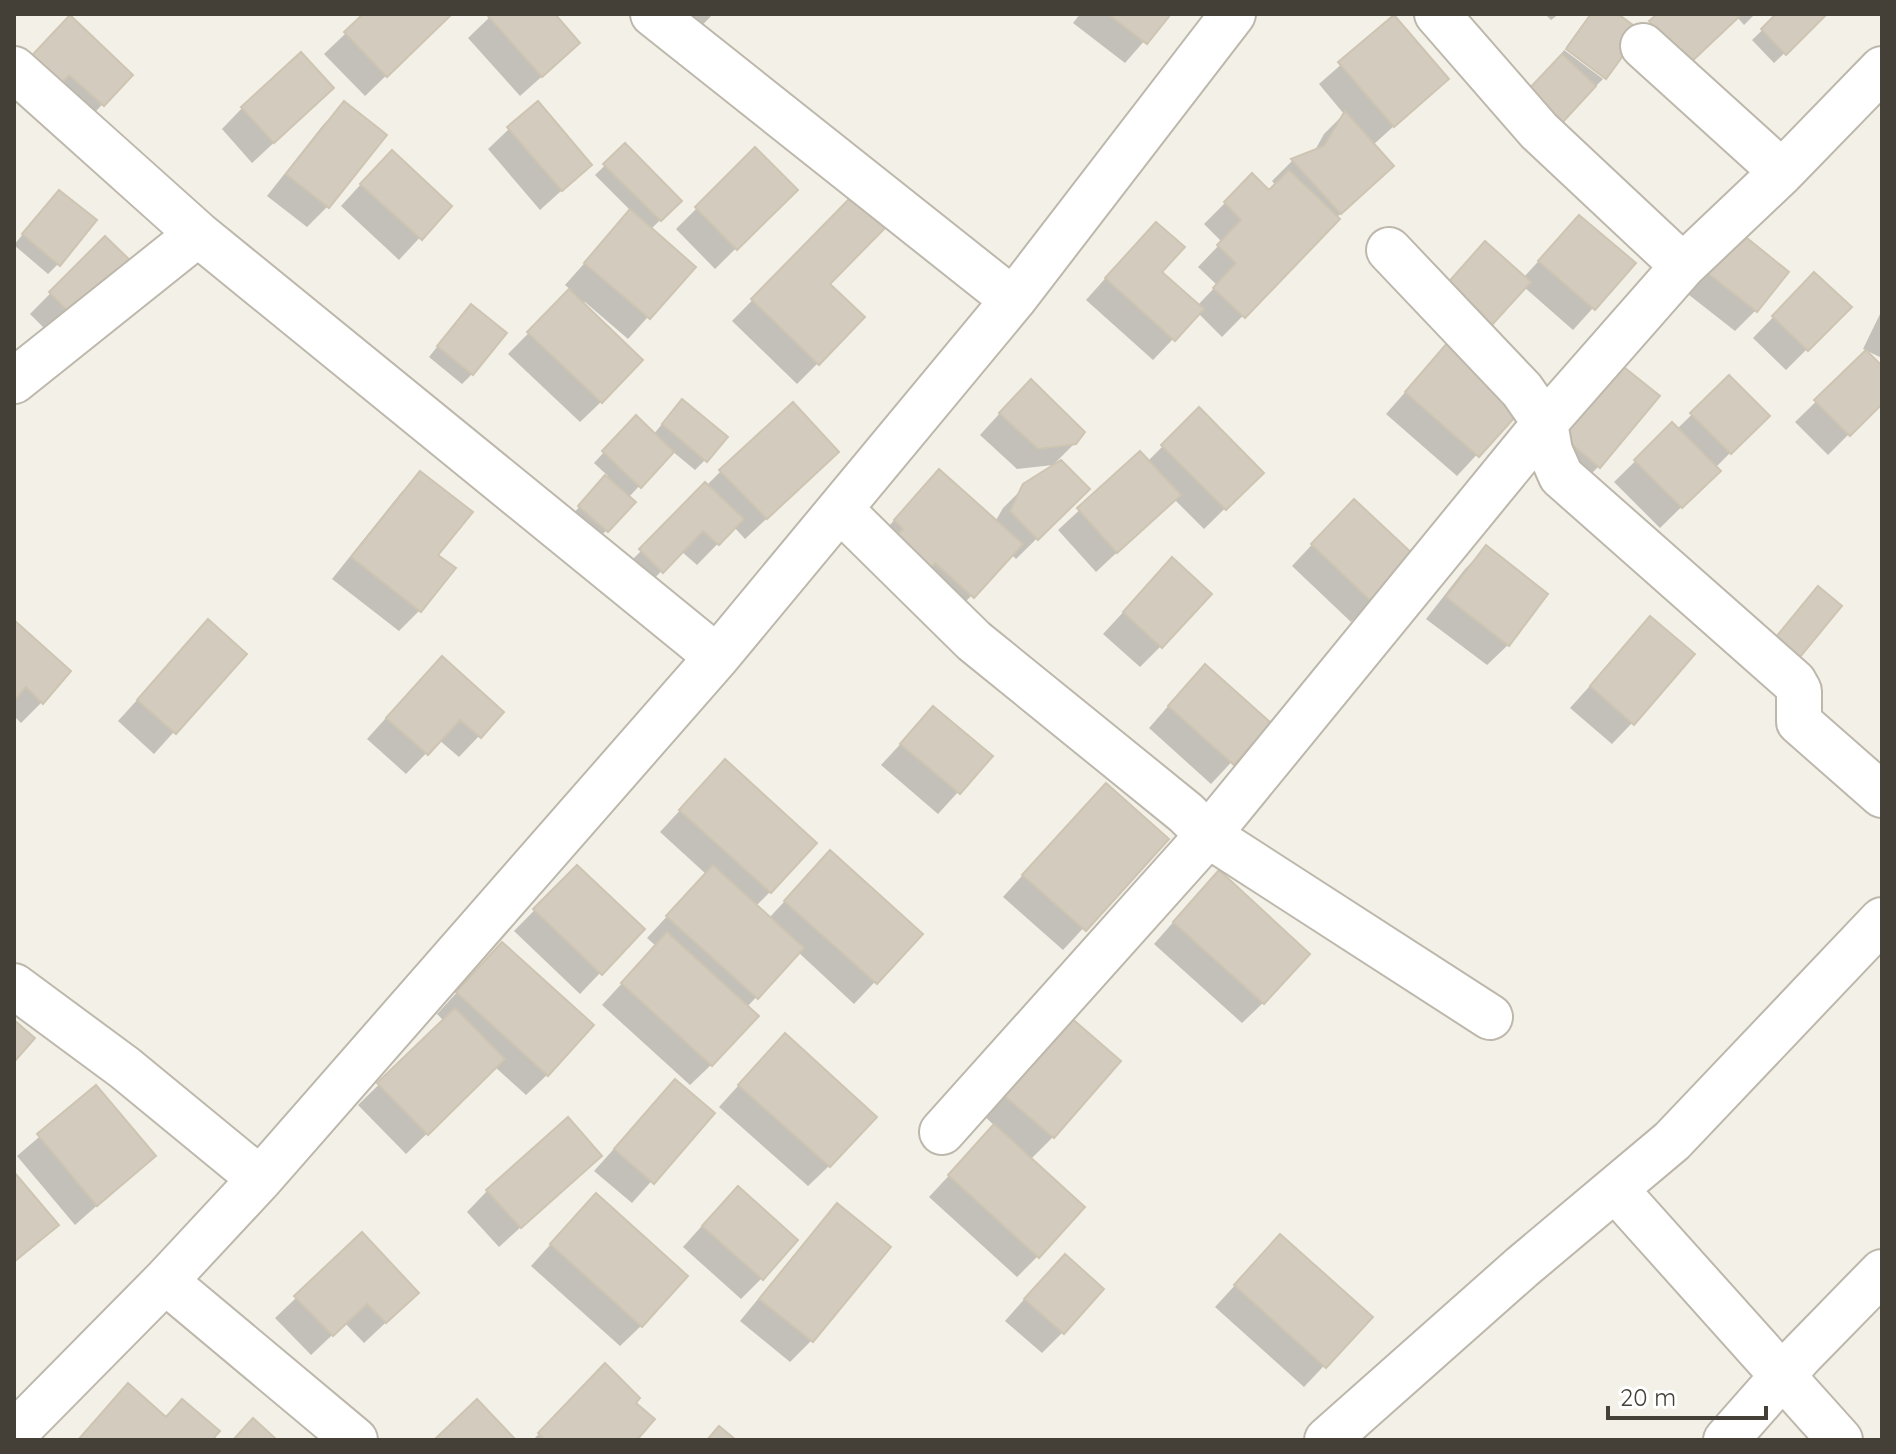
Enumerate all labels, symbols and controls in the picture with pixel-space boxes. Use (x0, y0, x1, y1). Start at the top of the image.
scale bar (1608, 1370, 1766, 1420)
text: 20 m (1620, 1382, 1676, 1412)

